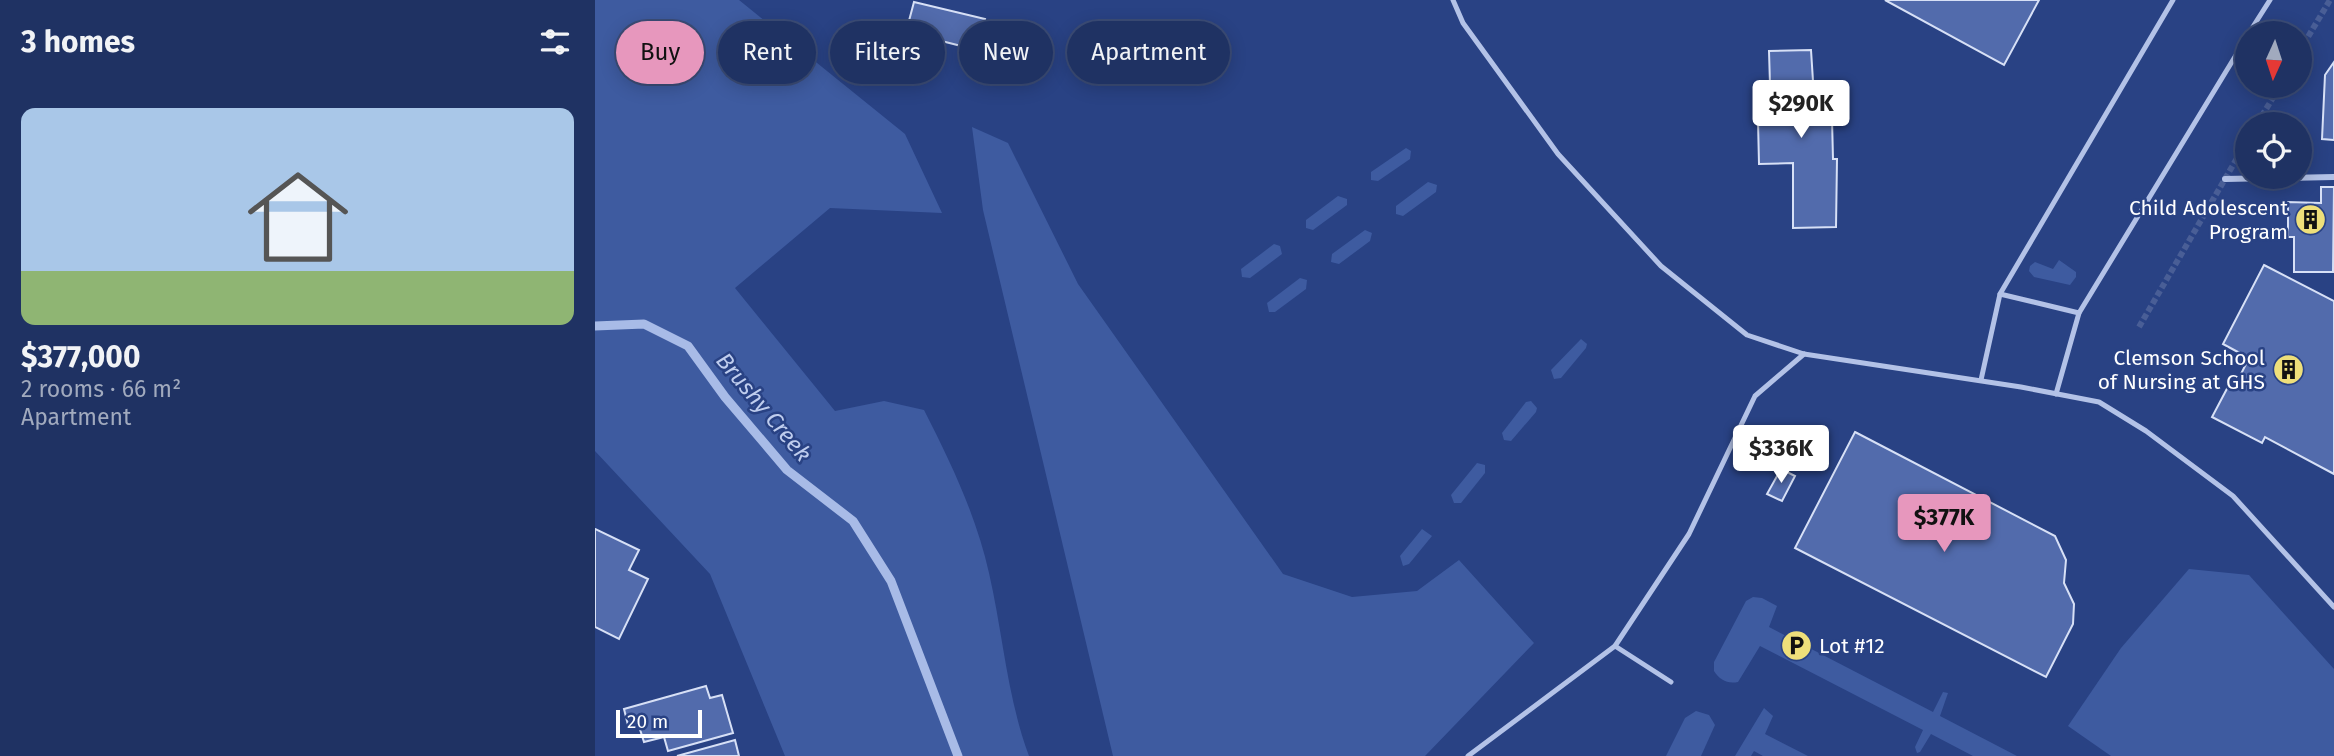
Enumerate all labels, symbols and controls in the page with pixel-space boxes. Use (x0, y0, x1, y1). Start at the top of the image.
chip: Buy (616, 21, 704, 84)
chip: Rent (718, 21, 816, 84)
chip: Filters (830, 21, 945, 84)
chip: New (959, 21, 1053, 84)
chip: Apartment (1067, 21, 1230, 84)
north arrow (2235, 21, 2312, 98)
map controls (2235, 21, 2312, 189)
icon: filters (536, 23, 574, 61)
text: 3 homes (21, 24, 135, 60)
pin: $290K (1752, 80, 1850, 140)
text: $290K (1769, 89, 1833, 117)
button: locate (2235, 112, 2312, 189)
icon: home (235, 154, 361, 280)
place label: Child Adolescent Program (2129, 195, 2288, 245)
building icon: Child Adolescent Program (2294, 203, 2328, 237)
text: $377,000 (21, 339, 140, 375)
place label: Clemson School of Nursing at GHS (2098, 345, 2265, 395)
water label: Brushy Creek (710, 347, 818, 467)
building icon: Clemson School of Nursing at GHS (2271, 353, 2305, 387)
text: 2 rooms · 66 m² (21, 375, 181, 403)
text: Apartment (21, 403, 131, 431)
pin: $336K (1732, 426, 1830, 485)
text: $336K (1749, 434, 1813, 462)
pin: $377K (1895, 494, 1993, 554)
text: $377K (1914, 503, 1974, 531)
parking icon: Lot #12 (1779, 629, 1813, 663)
place label: Lot #12 (1819, 633, 1885, 659)
scale bar (616, 707, 702, 739)
text: 20 m (627, 710, 668, 733)

